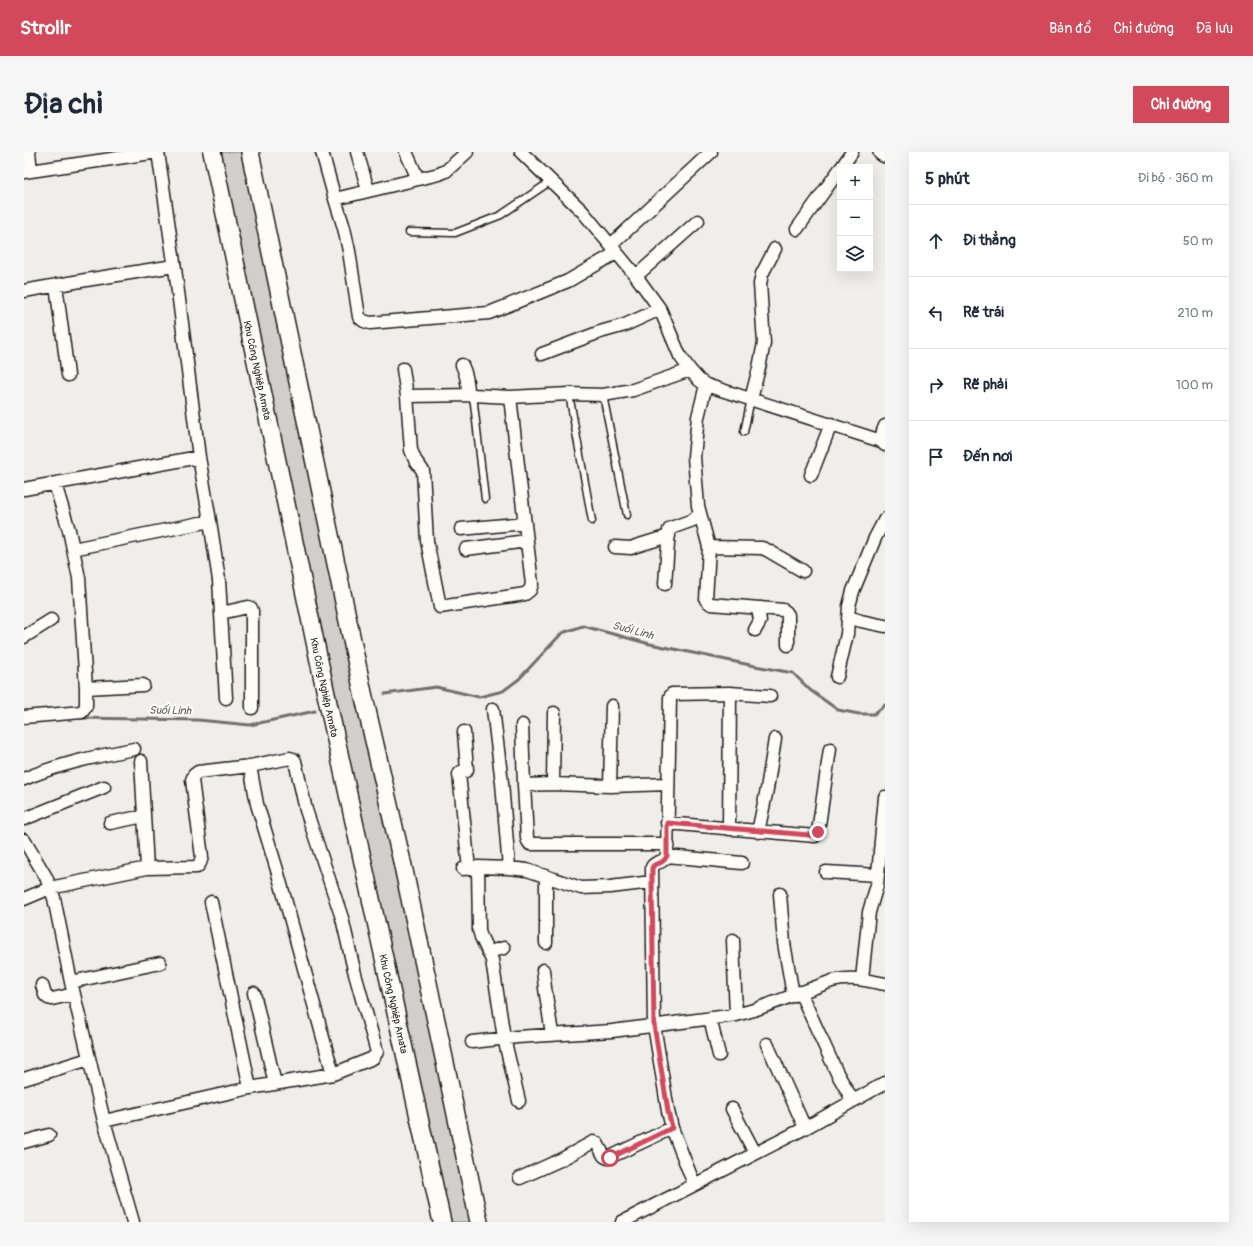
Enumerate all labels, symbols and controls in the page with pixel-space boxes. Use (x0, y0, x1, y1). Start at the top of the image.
text: Strollr (20, 16, 71, 40)
text: Bản đồ (1049, 20, 1091, 37)
text: Chỉ đường (1113, 20, 1174, 37)
text: Đã lưu (1196, 20, 1233, 37)
button: Chỉ đường (1133, 86, 1229, 123)
text: Địa chỉ (24, 87, 103, 122)
map controls (837, 164, 873, 272)
button: + (837, 164, 873, 200)
text: 5 phút (925, 168, 970, 189)
text: Đi bộ · 360 m (1138, 170, 1213, 186)
button: − (837, 200, 873, 236)
icon: ahead (925, 230, 947, 252)
text: Đi thẳng (963, 231, 1016, 250)
text: 50 m (1183, 233, 1213, 249)
button: layers (837, 236, 873, 272)
icon: left (925, 302, 947, 324)
text: Rẽ trái (963, 303, 1004, 322)
text: 210 m (1177, 305, 1213, 321)
street label: Khu Công Nghiệp Amata (241, 320, 273, 422)
icon: right (925, 374, 947, 396)
text: Rẽ phải (963, 375, 1007, 394)
text: 100 m (1176, 377, 1213, 393)
icon: arrive (925, 446, 947, 468)
text: Đến nơi (963, 447, 1012, 466)
water label: Suối Linh (611, 619, 656, 642)
street label: Khu Công Nghiệp Amata (307, 637, 340, 739)
water label: Suối Linh (149, 704, 192, 717)
route end (809, 823, 827, 841)
street label: Khu Công Nghiệp Amata (376, 953, 410, 1055)
route start (601, 1149, 619, 1167)

